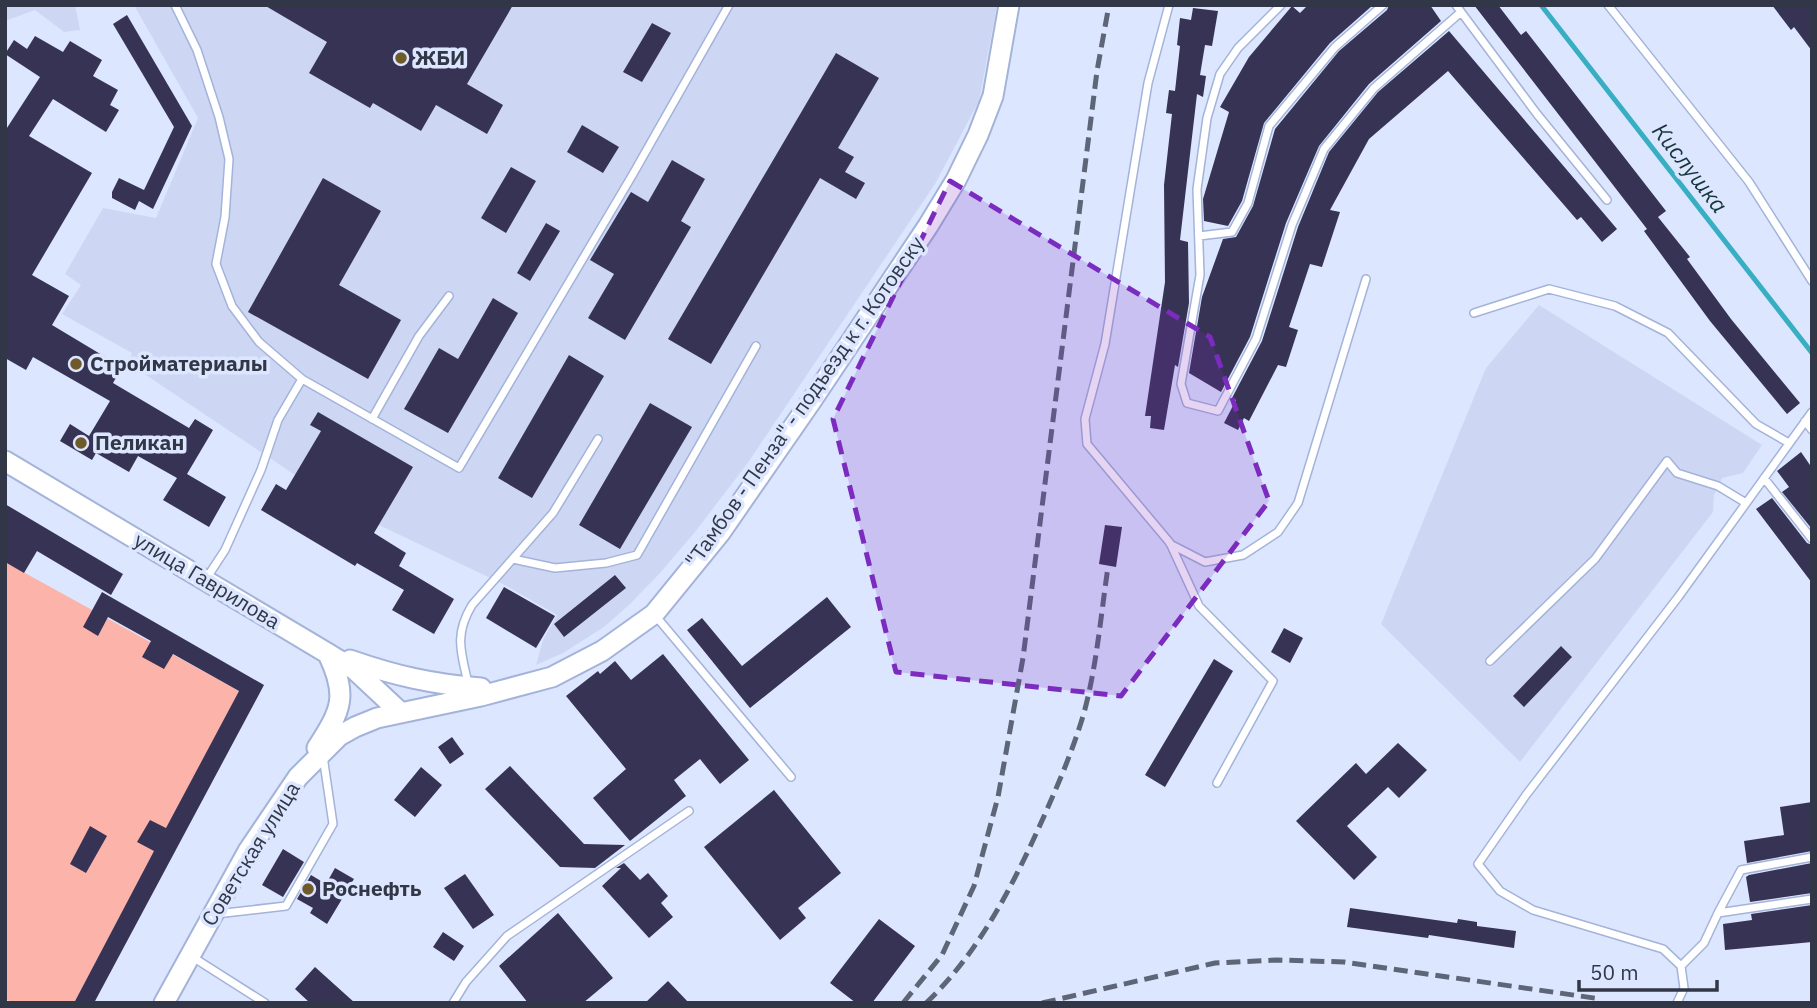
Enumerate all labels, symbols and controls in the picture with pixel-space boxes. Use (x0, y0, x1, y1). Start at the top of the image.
place label: ЖБИ (415, 43, 465, 71)
marker: ЖБИ (393, 50, 409, 66)
water label: Кислушка (1646, 116, 1735, 218)
street label: "Тамбов - Пенза" - подъезд к г. Котовску (678, 230, 930, 573)
place label: Стройматериалы (90, 349, 268, 377)
marker: Стройматериалы (68, 356, 84, 372)
place label: Пеликан (95, 428, 184, 456)
marker: Пеликан (73, 435, 89, 451)
street label: улица Гаврилова (129, 525, 286, 635)
street label: Советская улица (195, 776, 306, 931)
place label: Роснефть (322, 874, 422, 902)
marker: Роснефть (300, 881, 316, 897)
scale bar (1579, 948, 1717, 992)
text: 50 m (1590, 958, 1639, 986)

